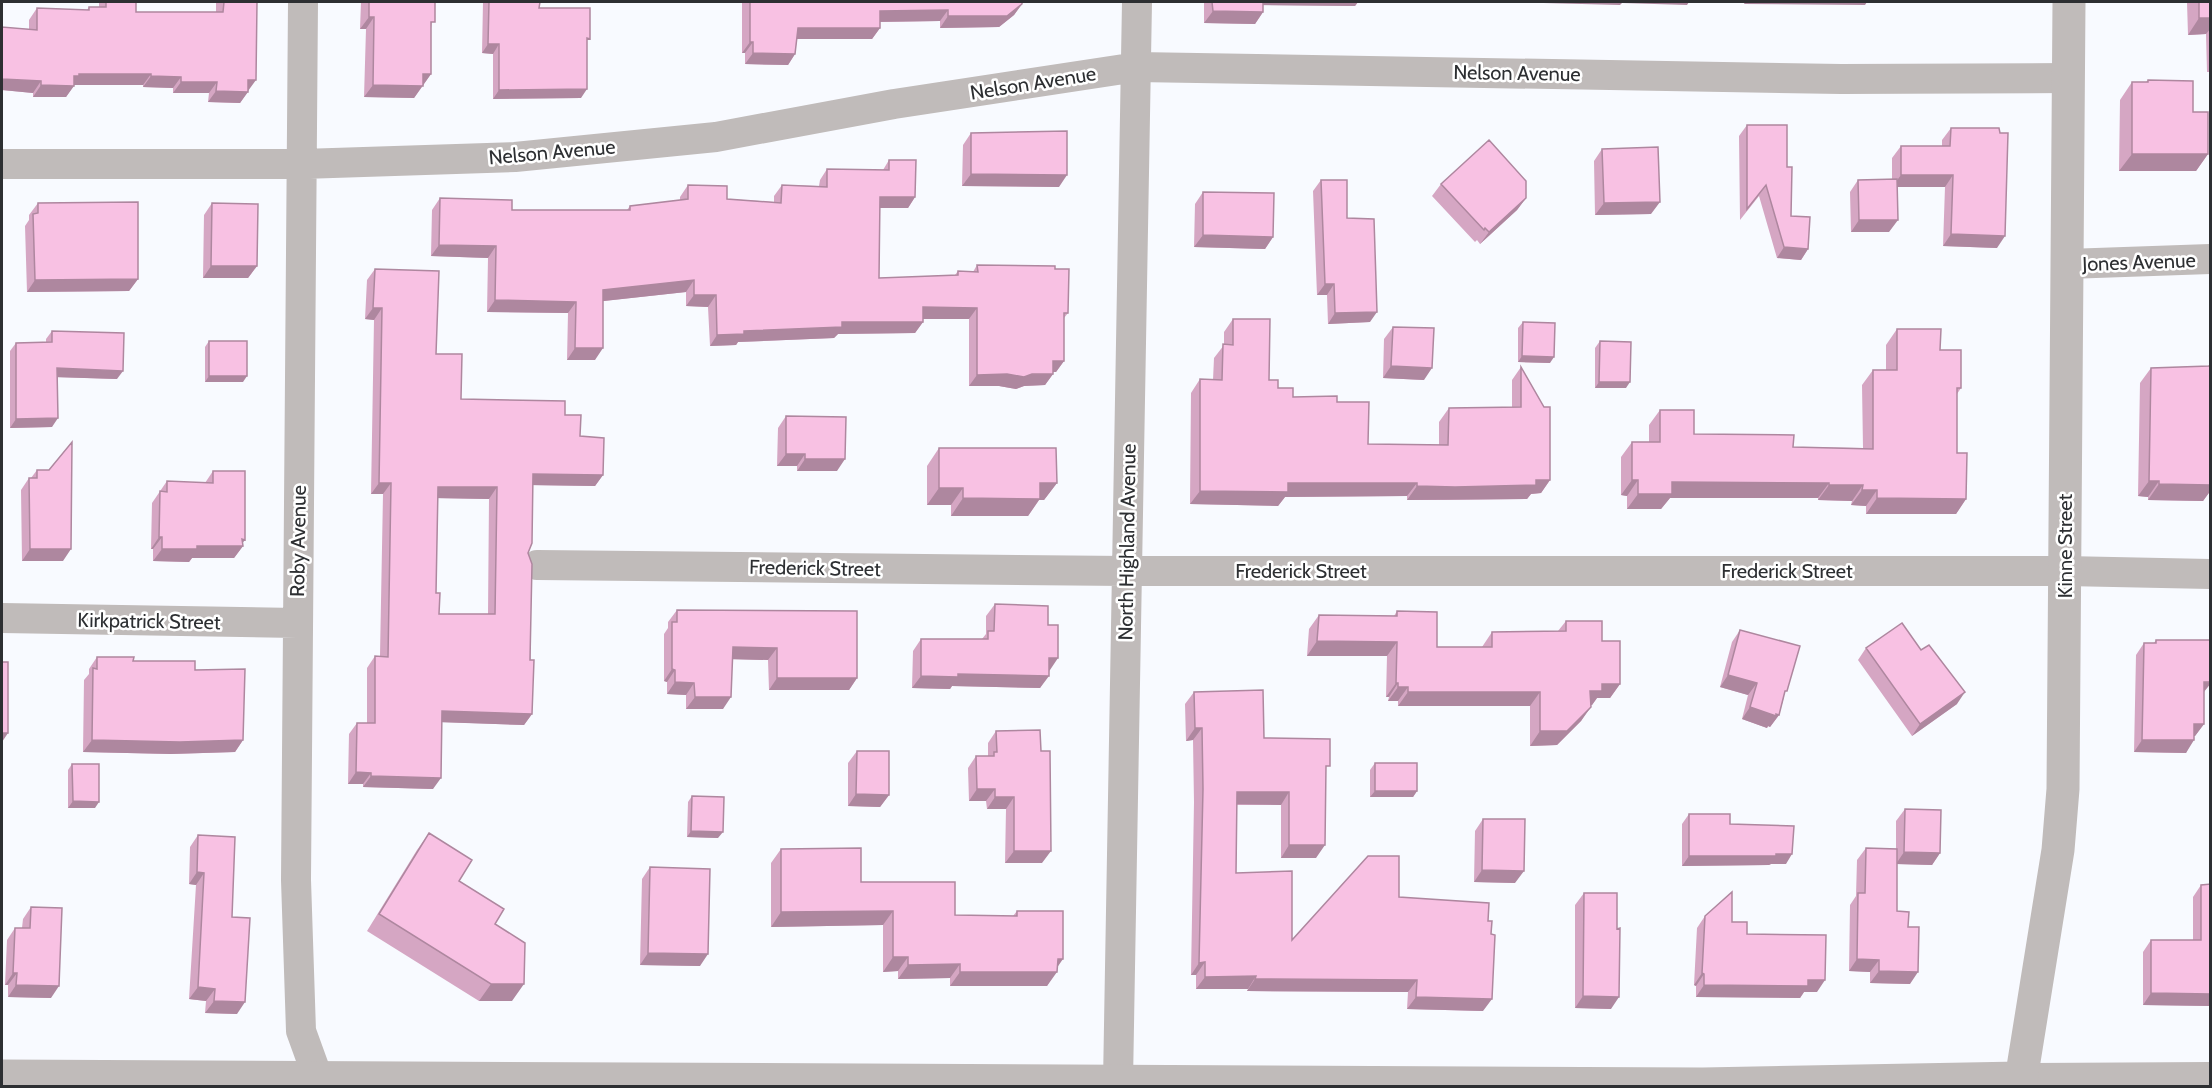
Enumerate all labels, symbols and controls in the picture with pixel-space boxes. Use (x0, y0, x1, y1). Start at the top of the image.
street label: Nelson Avenue (1453, 60, 1581, 86)
street label: Nelson Avenue (968, 61, 1098, 105)
street label: Nelson Avenue (488, 135, 616, 169)
street label: Jones Avenue (2081, 248, 2196, 276)
street label: North Highland Avenue (1113, 443, 1141, 641)
street label: Roby Avenue (285, 485, 311, 597)
street label: Kinne Street (2053, 493, 2077, 598)
street label: Frederick Street (749, 555, 881, 581)
street label: Frederick Street (1235, 559, 1367, 583)
street label: Frederick Street (1721, 559, 1853, 583)
street label: Kirkpatrick Street (77, 608, 221, 634)

